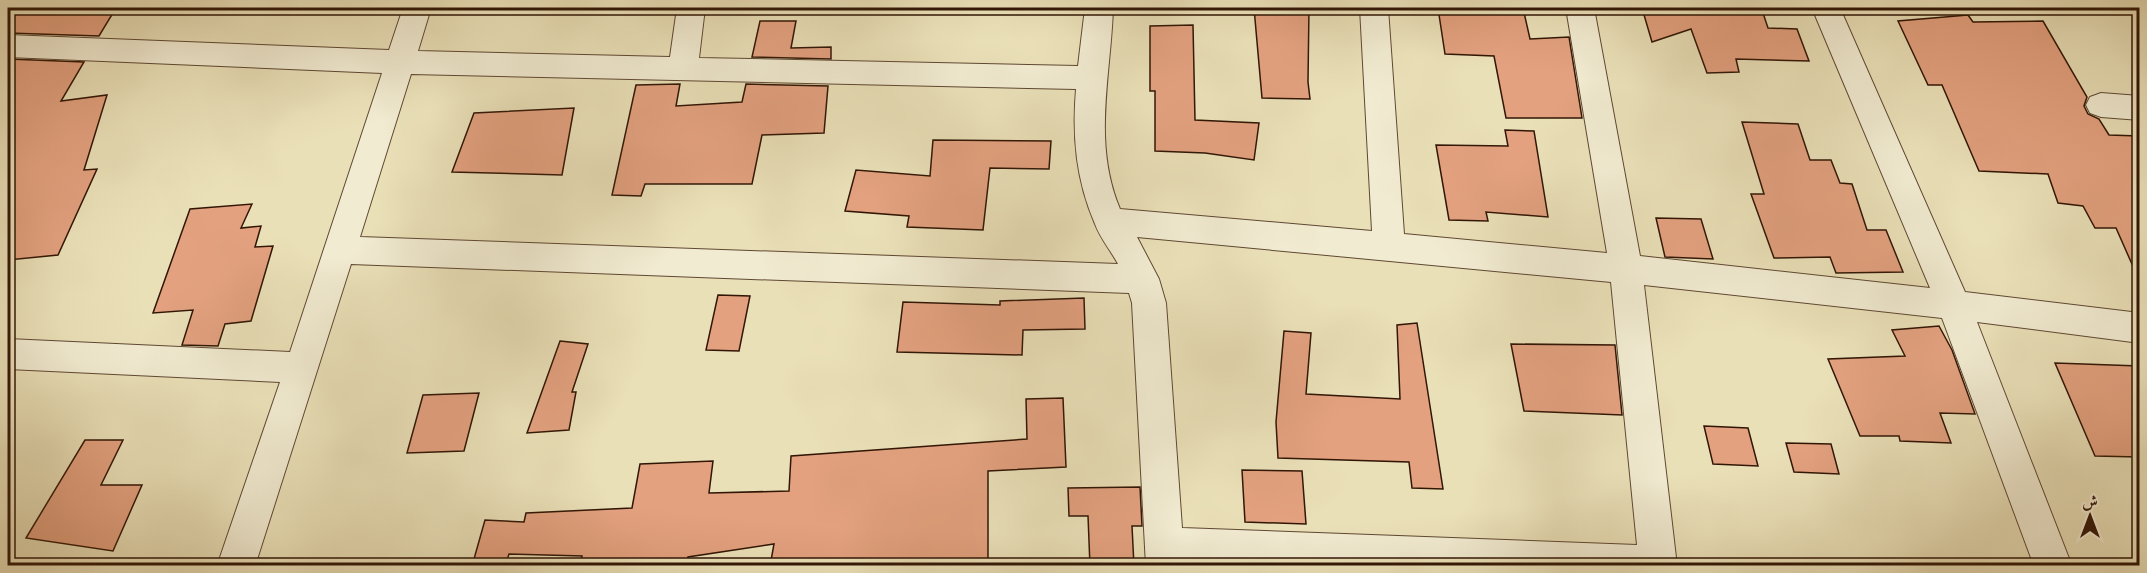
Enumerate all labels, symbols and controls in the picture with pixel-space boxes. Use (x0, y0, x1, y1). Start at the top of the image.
north arrow (2060, 486, 2120, 546)
text: ش (2082, 492, 2098, 511)

